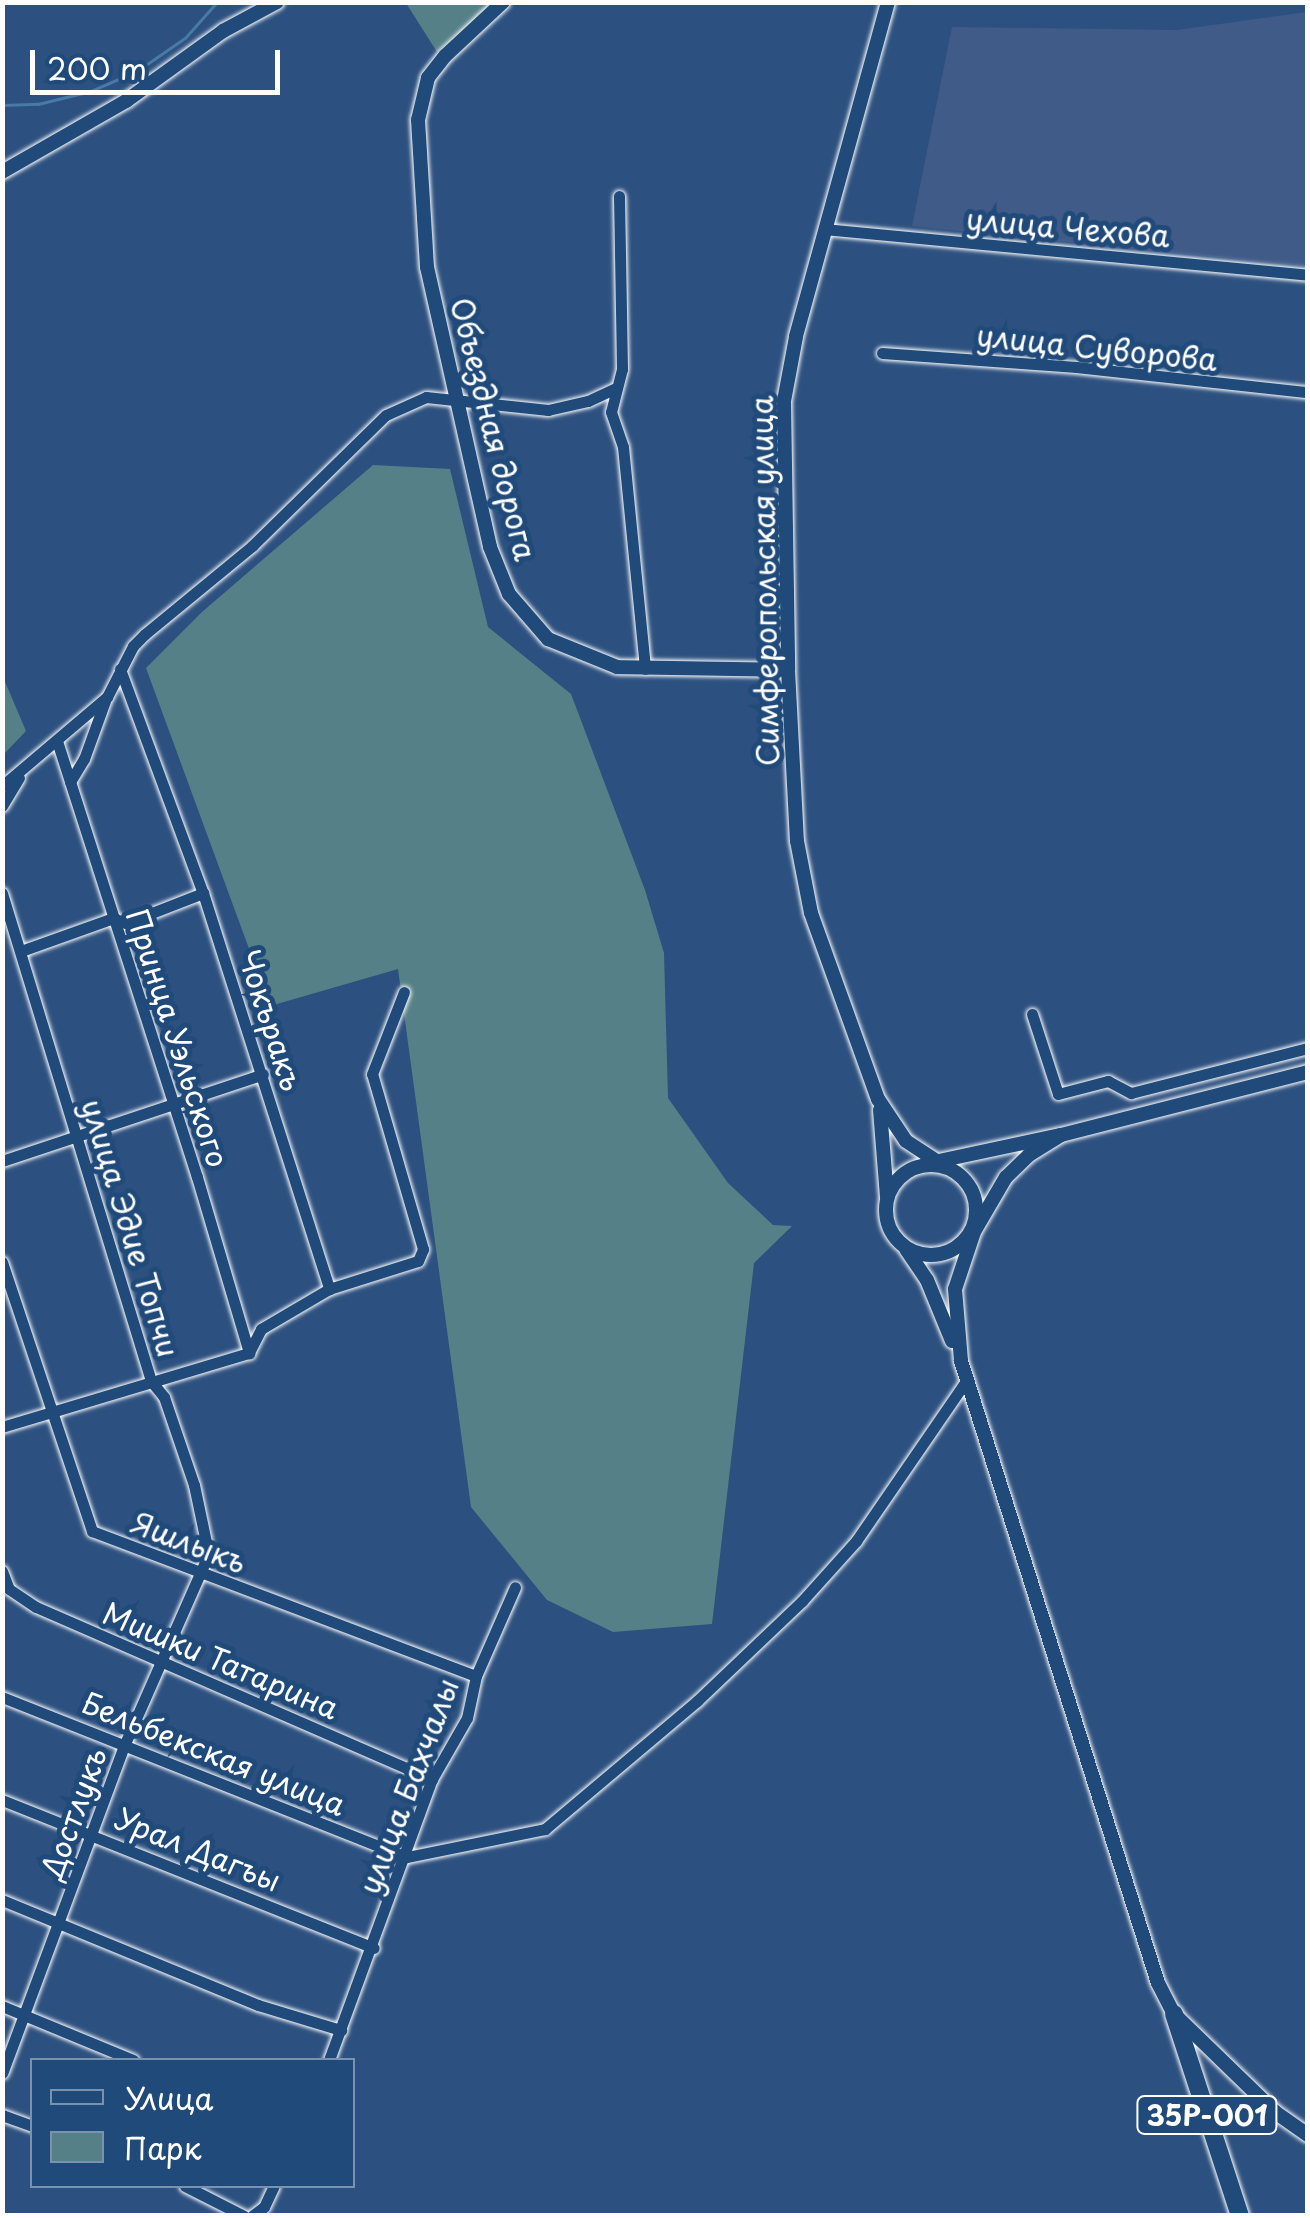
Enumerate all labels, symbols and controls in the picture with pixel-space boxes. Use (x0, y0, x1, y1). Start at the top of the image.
scale bar (35, 30, 285, 92)
text: 200 m (47, 45, 147, 90)
street label: улица Чехова (964, 200, 1172, 254)
street label: Объездная дорога (444, 293, 544, 565)
street label: улица Суворова (974, 316, 1220, 378)
street label: Симферопольская улица (743, 394, 785, 768)
street label: Принца Уэльского (119, 904, 237, 1172)
street label: Чокъракъ (231, 945, 311, 1095)
street label: улица Эдие Топчи (75, 1094, 187, 1362)
street label: Яшлыкъ (127, 1504, 251, 1580)
street label: Мишки Татарина (97, 1594, 345, 1726)
street label: улица Бахчалы (350, 1673, 466, 1899)
street label: Бельбекская улица (76, 1683, 352, 1823)
street label: Достлукъ (33, 1743, 113, 1883)
street label: Урал Дагъы (110, 1799, 286, 1899)
legend (30, 2058, 355, 2188)
text: Улица (124, 2075, 213, 2120)
road number: 35Р-001 (1134, 2092, 1280, 2138)
text: Парк (124, 2125, 201, 2170)

